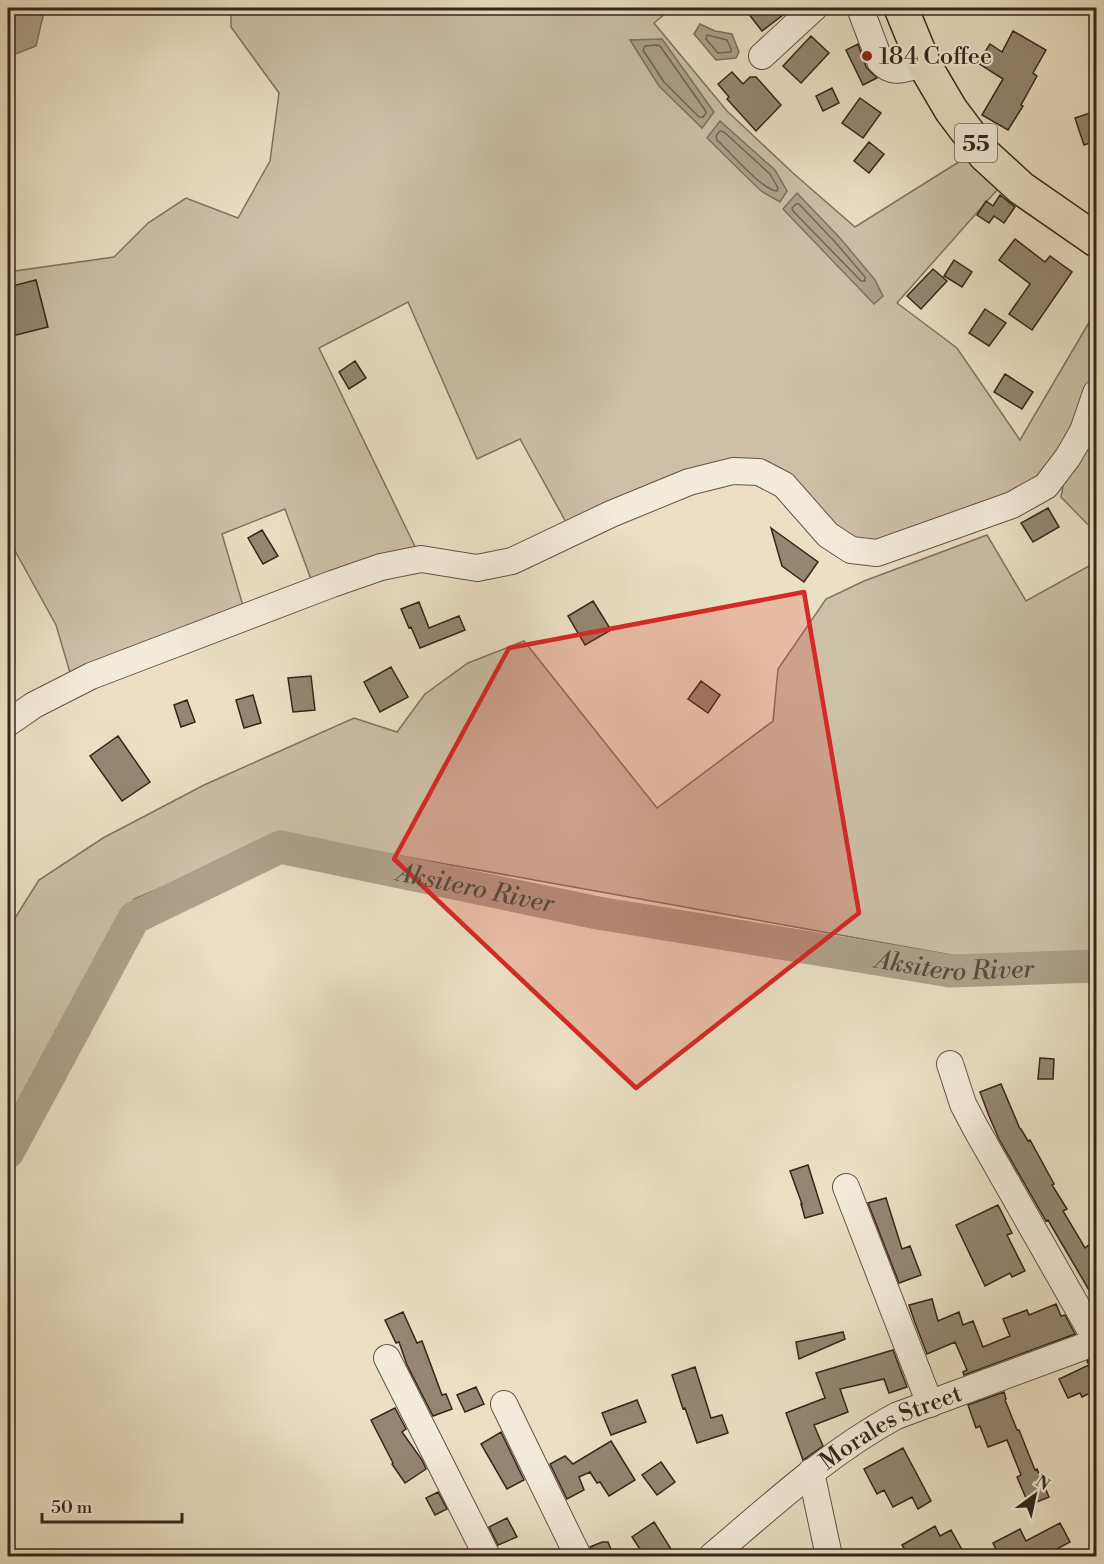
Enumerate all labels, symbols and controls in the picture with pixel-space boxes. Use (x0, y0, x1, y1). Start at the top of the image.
place label: 184 Coffee (879, 42, 992, 72)
marker: 184 Coffee (860, 49, 874, 63)
road number: 55 (955, 124, 997, 162)
water label: Aksitero River (391, 856, 558, 921)
water label: Aksitero River (870, 943, 1036, 988)
street label: Morales Street (814, 1379, 967, 1477)
north arrow (1005, 1465, 1065, 1525)
text: N (1032, 1471, 1054, 1495)
scale bar (42, 1486, 182, 1524)
text: 50 m (51, 1496, 93, 1519)

